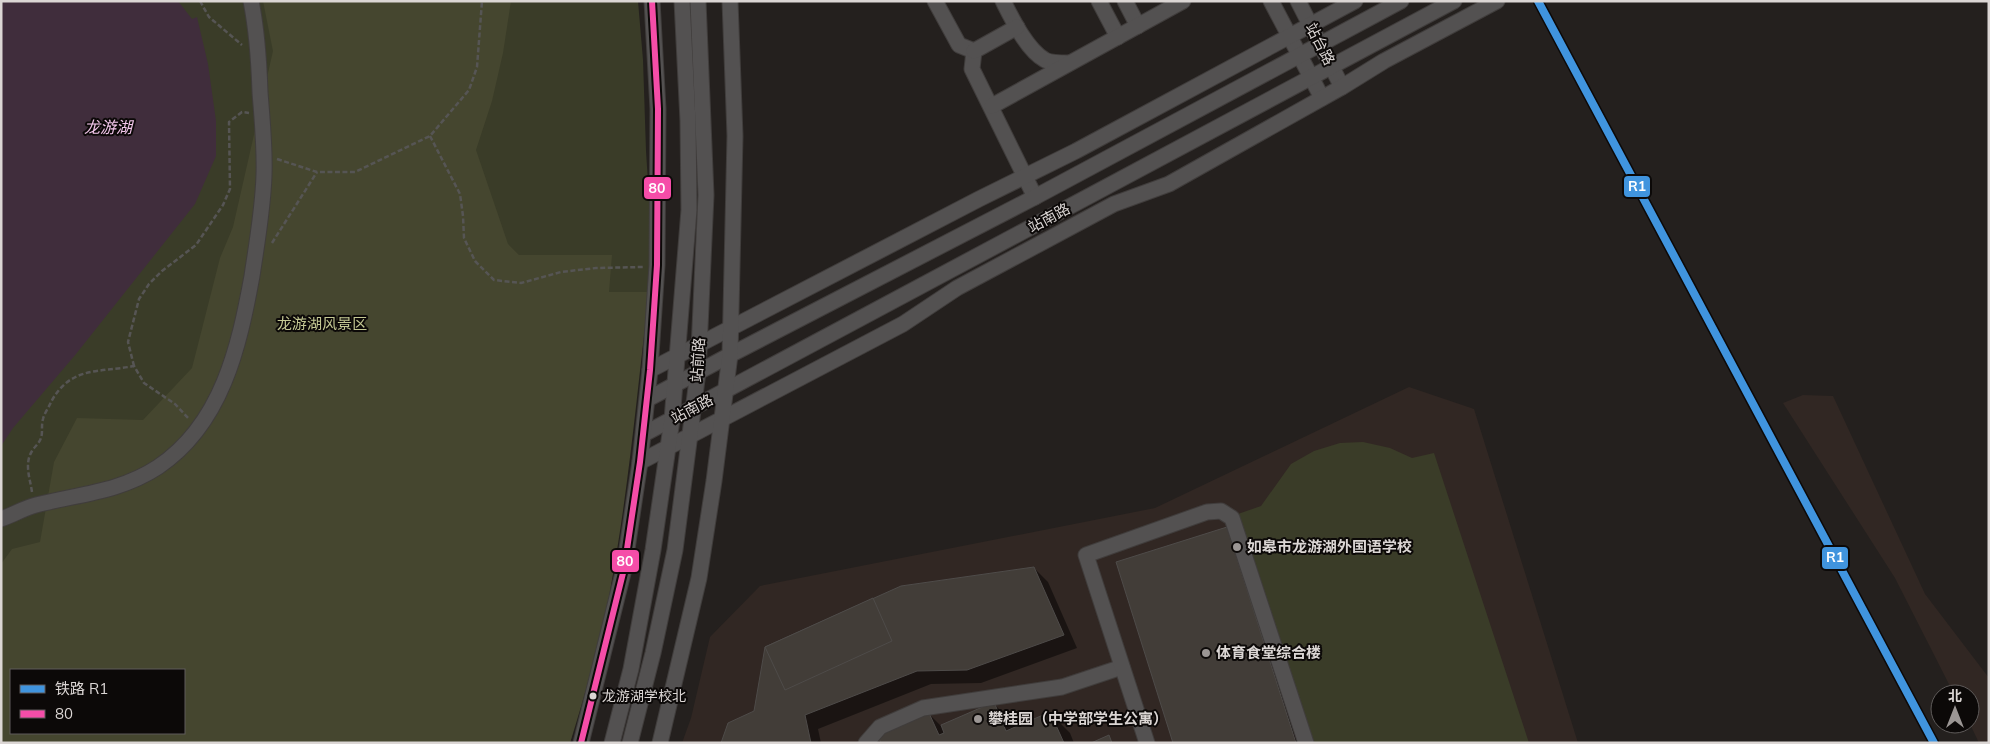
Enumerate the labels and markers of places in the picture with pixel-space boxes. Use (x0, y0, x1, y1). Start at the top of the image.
place label: 如皋市龙游湖外国语学校 (1247, 537, 1412, 556)
marker: 如皋市龙游湖外国语学校 (1231, 541, 1243, 553)
place label: 体育食堂综合楼 (1216, 643, 1321, 662)
marker: 体育食堂综合楼 (1200, 647, 1212, 659)
place label: 龙游湖学校北 (602, 687, 686, 705)
marker: 龙游湖学校北 (588, 691, 598, 701)
place label: 攀桂园（中学部学生公寓） (988, 709, 1168, 728)
marker: 攀桂园（中学部学生公寓） (972, 713, 984, 725)

